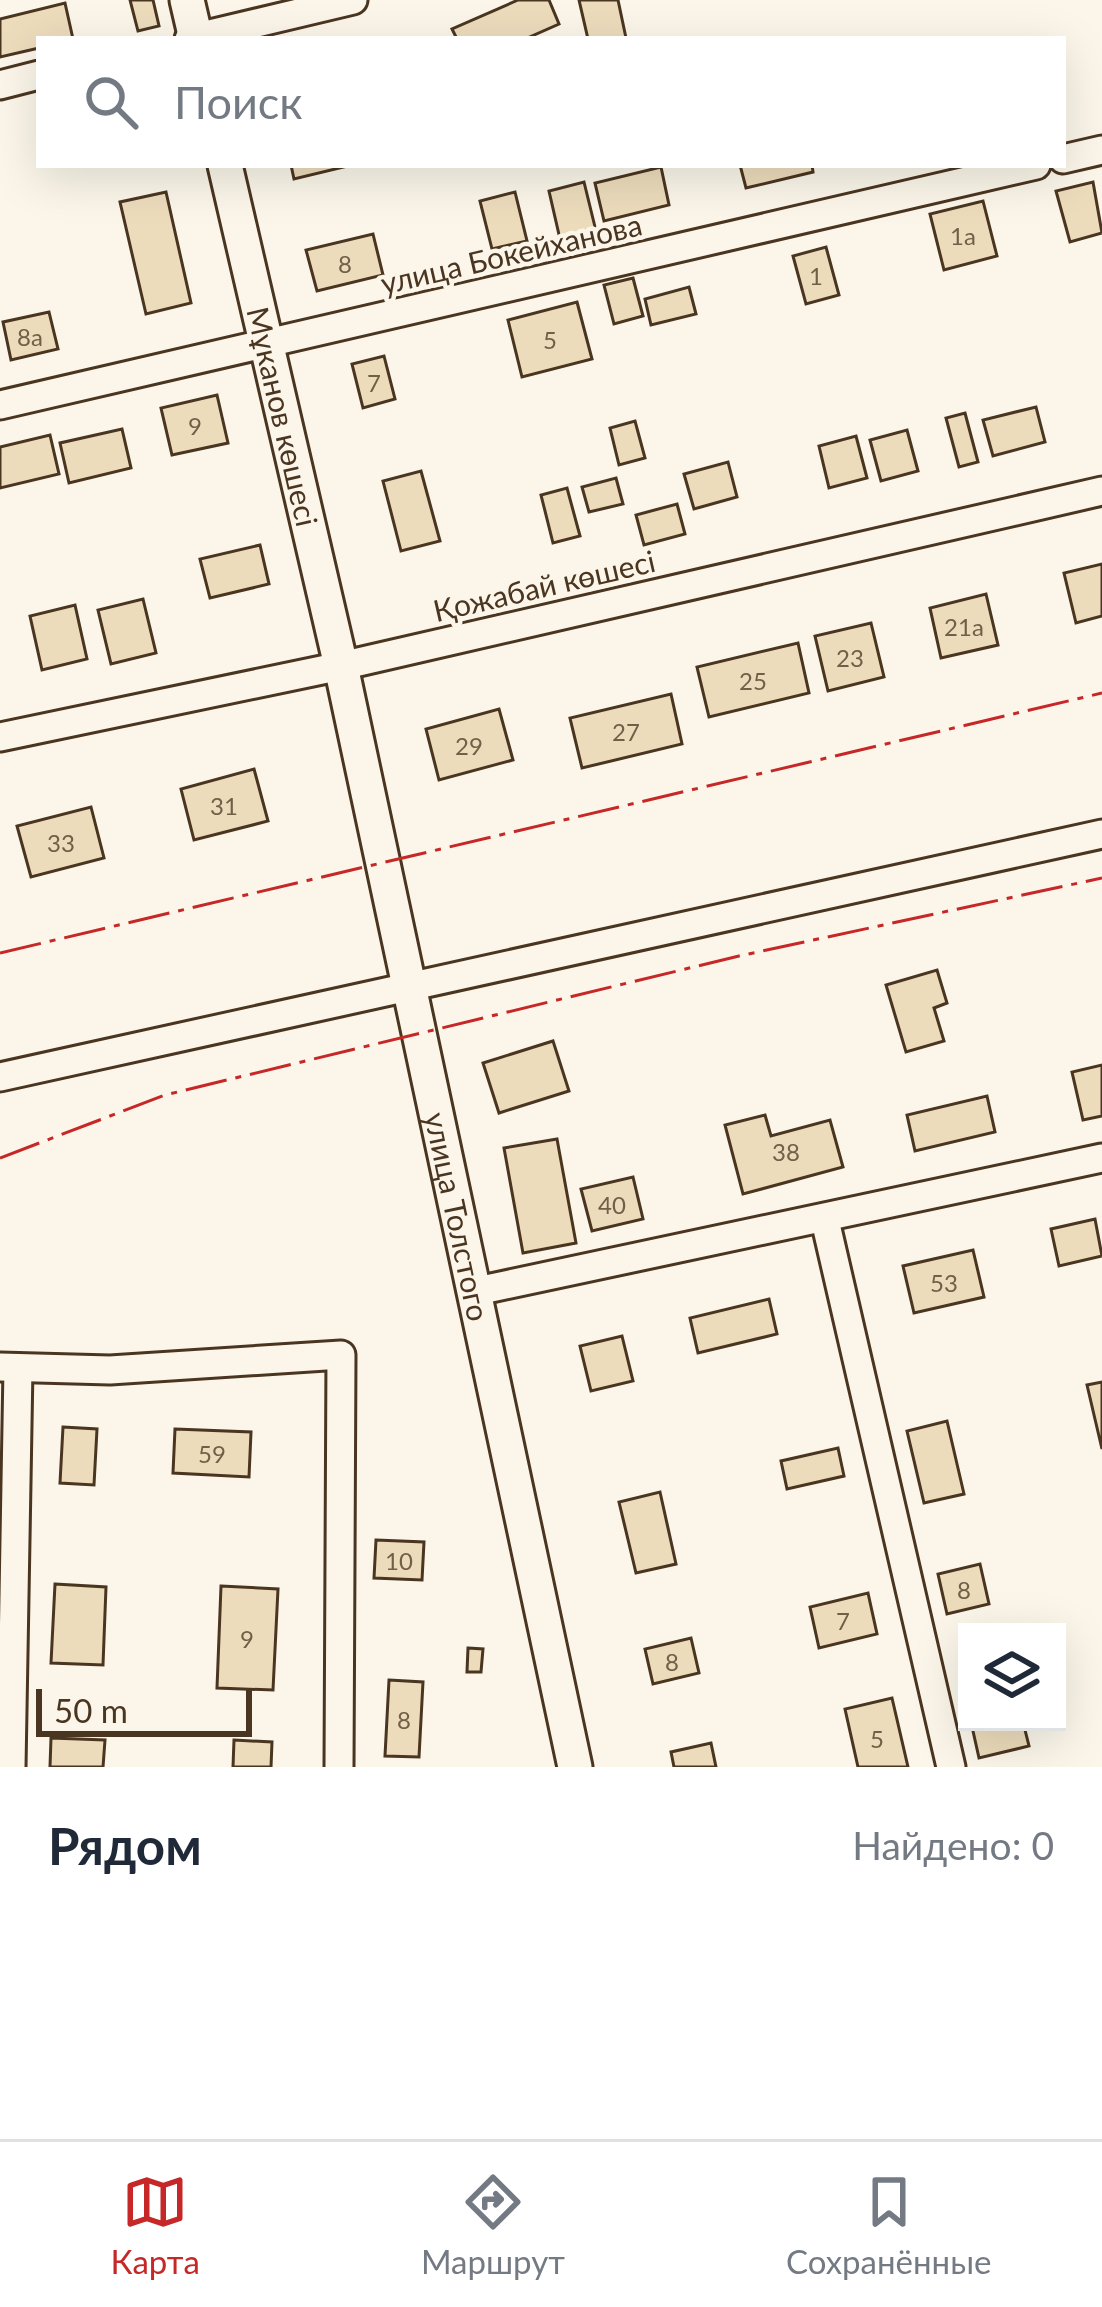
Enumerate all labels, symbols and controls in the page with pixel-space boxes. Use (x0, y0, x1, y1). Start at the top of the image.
search box (36, 36, 1066, 168)
icon: search (78, 69, 144, 135)
text: Поиск (174, 75, 303, 129)
street label: улица Бокейханова (377, 205, 645, 301)
house number: 1а (950, 221, 976, 250)
house number: 8 (338, 249, 352, 278)
house number: 1 (809, 261, 823, 290)
street label: Мұканов көшесі (240, 303, 326, 530)
house number: 8а (17, 322, 43, 351)
house number: 5 (543, 325, 557, 354)
house number: 7 (367, 368, 381, 397)
house number: 9 (188, 411, 202, 440)
street label: Қожабай көшесі (430, 542, 658, 628)
house number: 21а (944, 612, 984, 641)
house number: 23 (836, 643, 864, 672)
house number: 25 (739, 666, 767, 695)
house number: 27 (612, 717, 640, 746)
house number: 29 (455, 731, 483, 760)
house number: 31 (210, 791, 238, 820)
house number: 33 (47, 828, 75, 857)
street label: улица Толстого (418, 1109, 498, 1324)
house number: 38 (772, 1137, 800, 1166)
house number: 40 (598, 1190, 626, 1219)
house number: 53 (930, 1268, 958, 1297)
house number: 59 (198, 1439, 226, 1468)
house number: 10 (385, 1546, 413, 1575)
house number: 8 (957, 1575, 971, 1604)
house number: 7 (836, 1606, 850, 1635)
map controls (958, 1623, 1066, 1731)
button: layers (958, 1623, 1066, 1731)
house number: 9 (240, 1624, 254, 1653)
house number: 8 (665, 1647, 679, 1676)
scale bar (36, 1683, 252, 1736)
text: 50 m (54, 1690, 128, 1730)
house number: 8 (397, 1705, 411, 1734)
house number: 5 (870, 1724, 884, 1753)
text: Рядом (48, 1815, 202, 1876)
text: Найдено: 0 (852, 1822, 1054, 1868)
tab: Карта (111, 2169, 200, 2281)
tab: Маршрут (421, 2169, 565, 2281)
tab: Сохранённые (786, 2169, 991, 2281)

